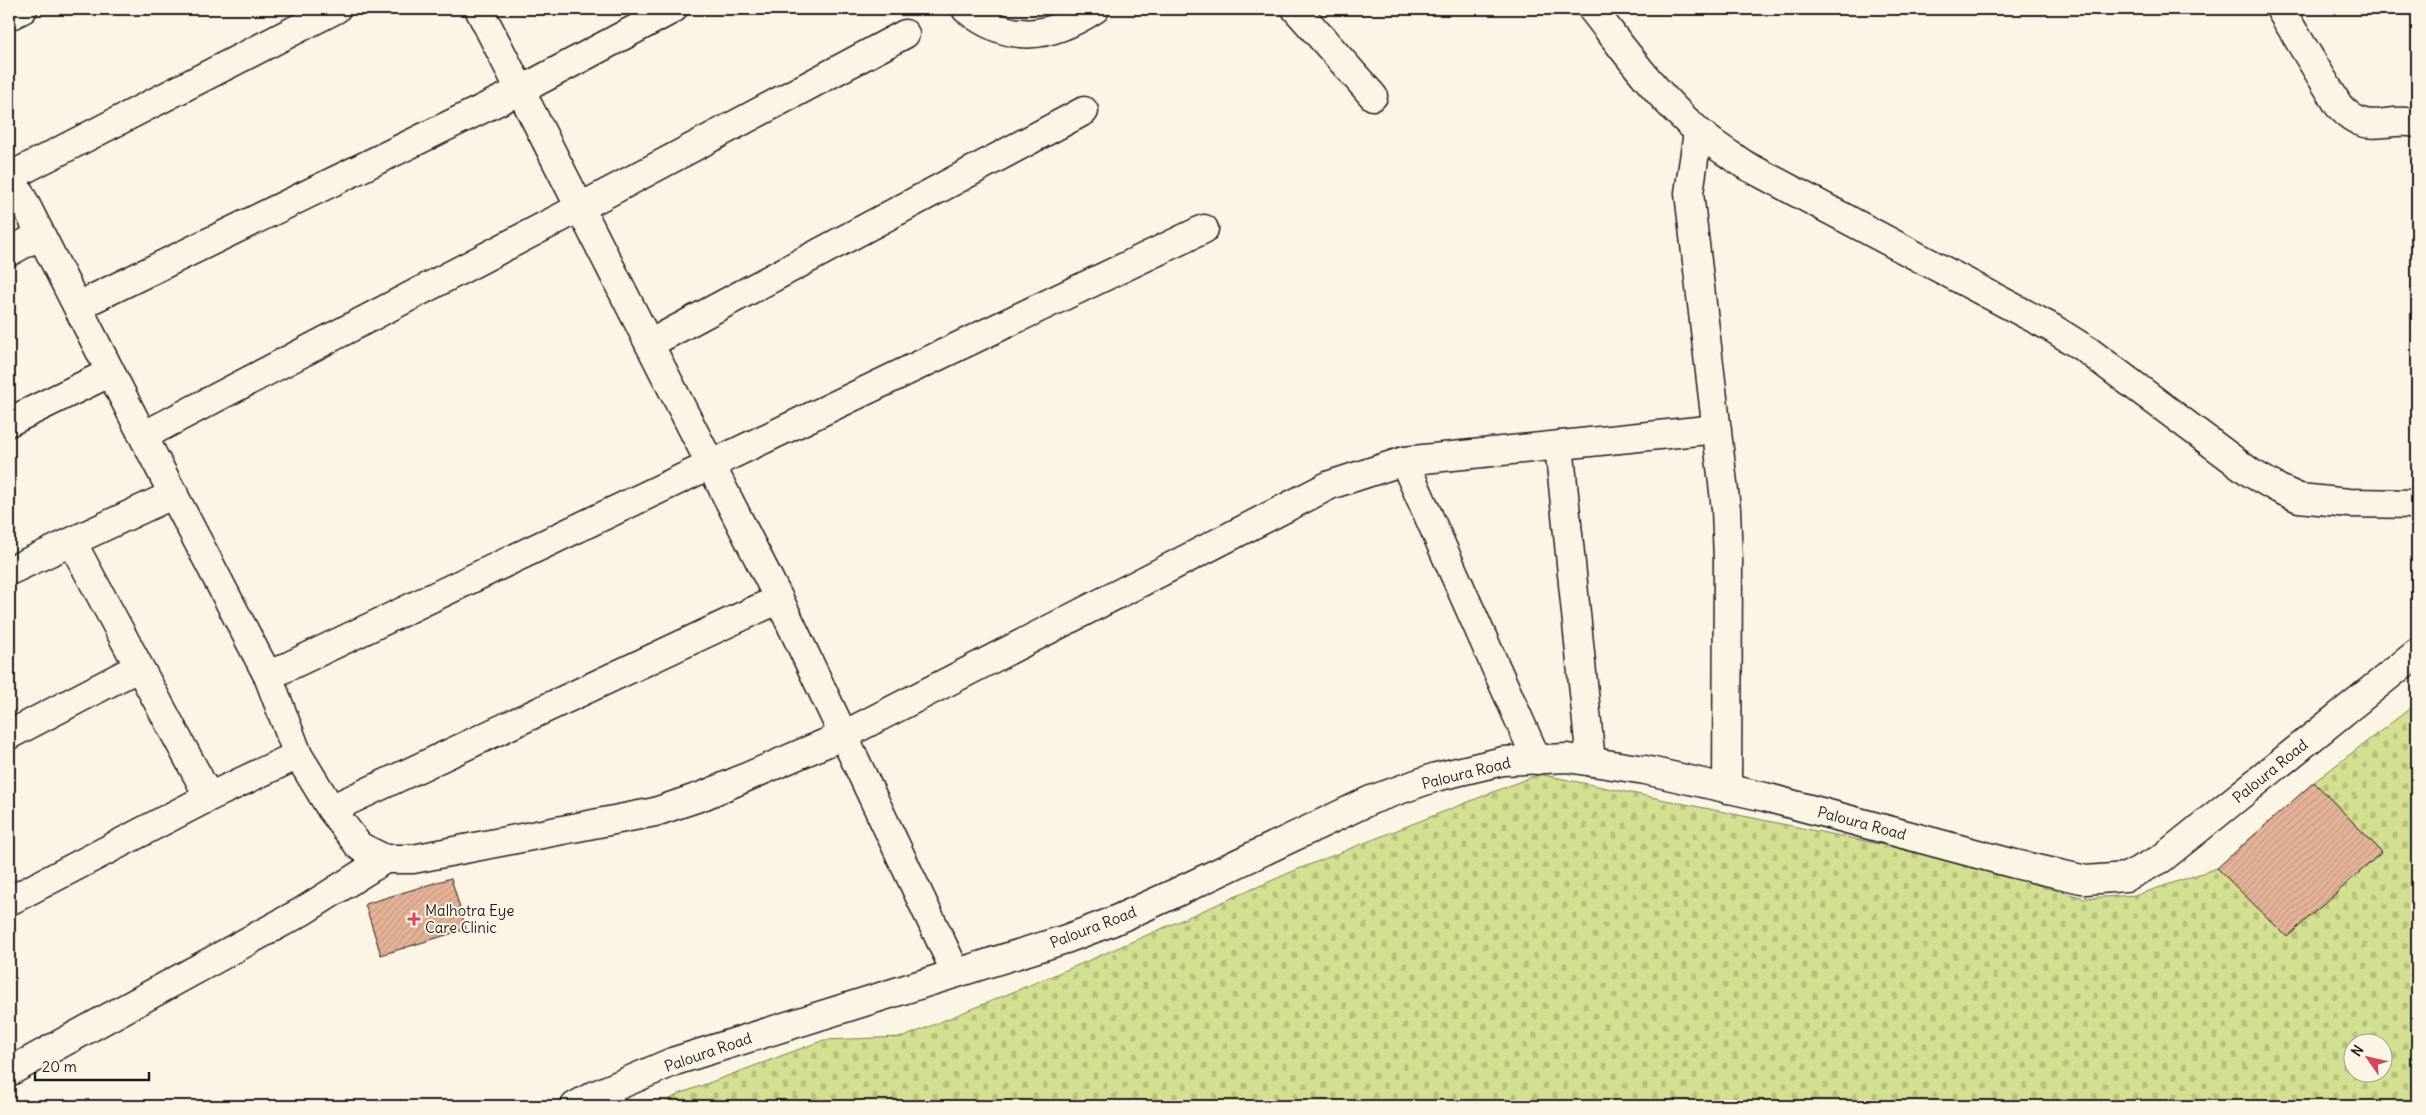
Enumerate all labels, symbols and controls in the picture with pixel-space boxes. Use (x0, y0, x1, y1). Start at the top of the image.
street label: Paloura Road (2229, 735, 2311, 807)
street label: Paloura Road (1420, 753, 1513, 793)
street label: Paloura Road (1816, 802, 1909, 844)
place label: Malhotra Eye Care Clinic (425, 901, 514, 937)
street label: Paloura Road (1047, 902, 1139, 952)
marker: Malhotra Eye Care Clinic (407, 912, 421, 926)
street label: Paloura Road (662, 1028, 754, 1076)
north arrow (2344, 1032, 2394, 1082)
text: N (2347, 1042, 2367, 1060)
scale bar (35, 1050, 149, 1082)
text: 20 m (42, 1057, 77, 1076)

